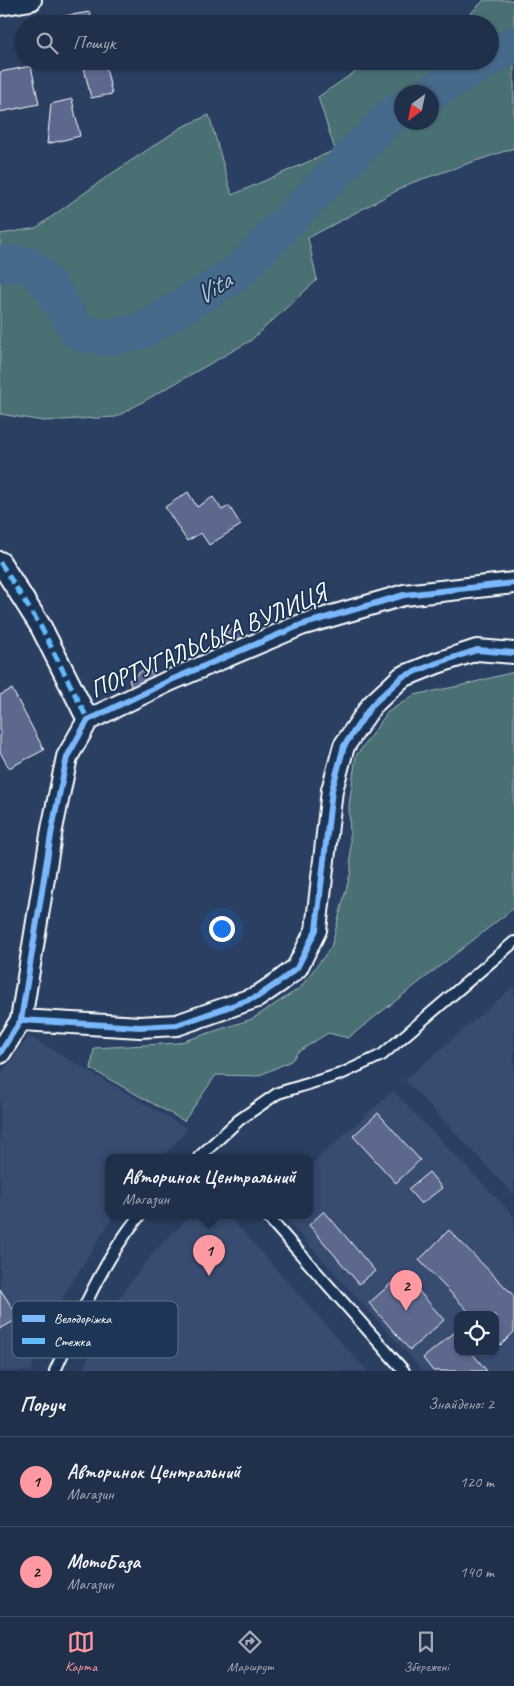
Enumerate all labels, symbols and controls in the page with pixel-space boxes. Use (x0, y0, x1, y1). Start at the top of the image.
search box (15, 15, 499, 70)
icon: search (33, 29, 61, 57)
text: Пошук (73, 31, 115, 55)
north arrow (394, 85, 439, 130)
water label: Vita (189, 263, 239, 312)
street label: ПОРТУГАЛЬСЬКА ВУЛИЦЯ (85, 575, 335, 705)
your location (209, 916, 235, 942)
popup (105, 1154, 313, 1219)
text: Авторинок Центральний (122, 1165, 296, 1189)
text: Магазин (122, 1189, 169, 1209)
pin: 1 (193, 1235, 225, 1276)
pin: 2 (390, 1270, 422, 1311)
legend (12, 1301, 178, 1358)
text: Велодоріжка (54, 1310, 112, 1327)
map controls (454, 1311, 499, 1356)
button: locate (454, 1311, 499, 1356)
text: Стежка (54, 1333, 92, 1350)
text: Поруч (20, 1391, 65, 1417)
text: Знайдено: 2 (428, 1394, 494, 1414)
text: Авторинок Центральний (67, 1460, 240, 1484)
text: 1 (32, 1472, 40, 1492)
text: 120 m (460, 1472, 494, 1492)
text: Магазин (67, 1484, 114, 1504)
text: МотоБаза (67, 1550, 140, 1574)
text: 2 (32, 1562, 40, 1582)
text: 140 m (460, 1562, 494, 1582)
text: Магазин (67, 1574, 114, 1594)
tab: Карта (65, 1628, 97, 1675)
tab: Маршрут (227, 1628, 273, 1675)
tab: Збережені (403, 1628, 449, 1675)

